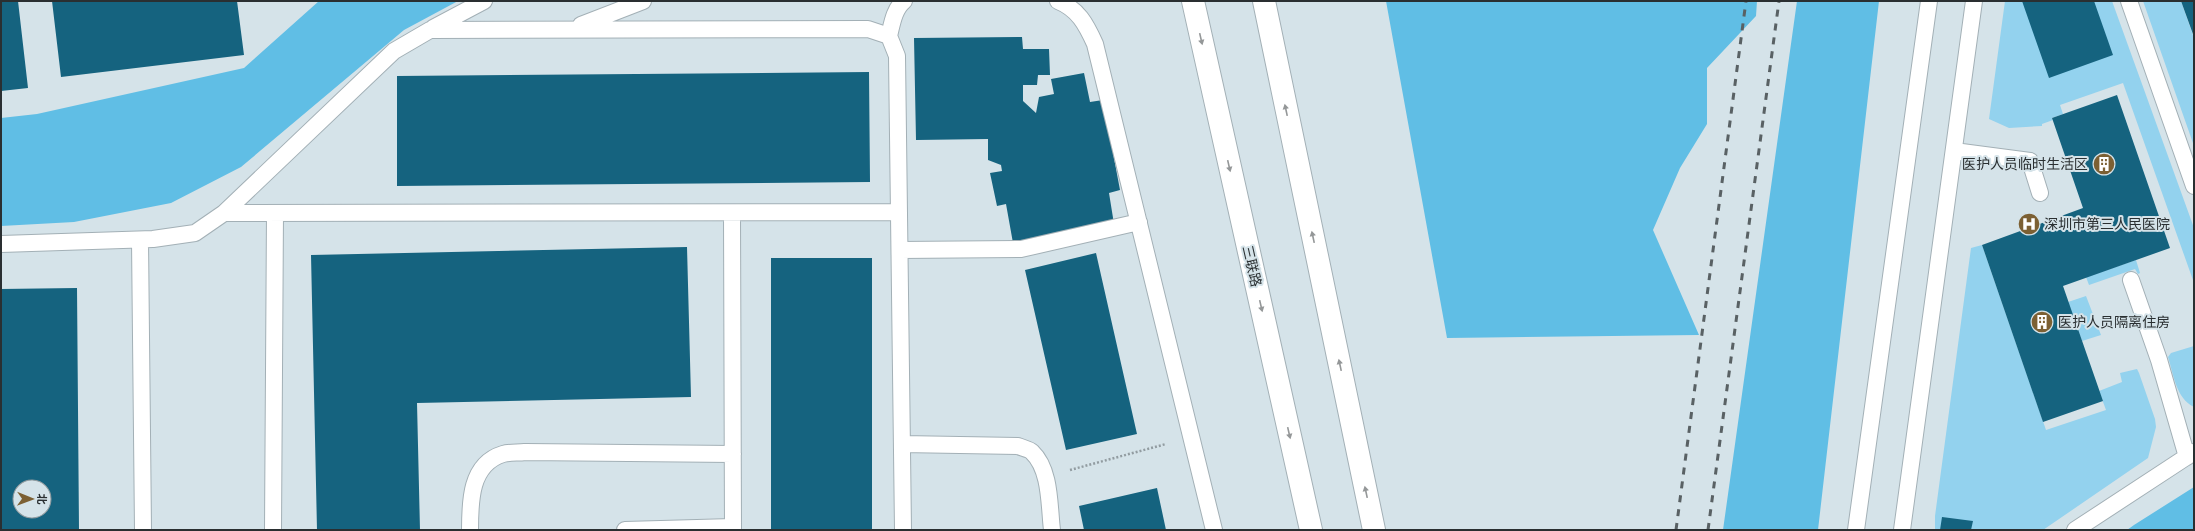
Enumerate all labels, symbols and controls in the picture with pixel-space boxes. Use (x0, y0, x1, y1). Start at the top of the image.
one-way arrow (1199, 33, 1205, 45)
one-way arrow (1283, 104, 1289, 116)
building icon: 医护人员临时生活区 (2091, 151, 2117, 177)
place label: 医护人员临时生活区 (1962, 155, 2088, 172)
one-way arrow (1227, 160, 1233, 172)
hospital icon: 深圳市第三人民医院 (2016, 211, 2042, 237)
place label: 深圳市第三人民医院 (2044, 215, 2170, 232)
one-way arrow (1310, 231, 1316, 243)
street label: 三联路 (1239, 244, 1265, 288)
one-way arrow (1258, 300, 1264, 313)
building icon: 医护人员隔离住房 (2029, 309, 2055, 335)
place label: 医护人员隔离住房 (2058, 313, 2170, 330)
one-way arrow (1336, 358, 1342, 371)
one-way arrow (1286, 427, 1292, 440)
north arrow (12, 479, 52, 519)
one-way arrow (1363, 486, 1369, 498)
text: 北 (36, 494, 49, 505)

